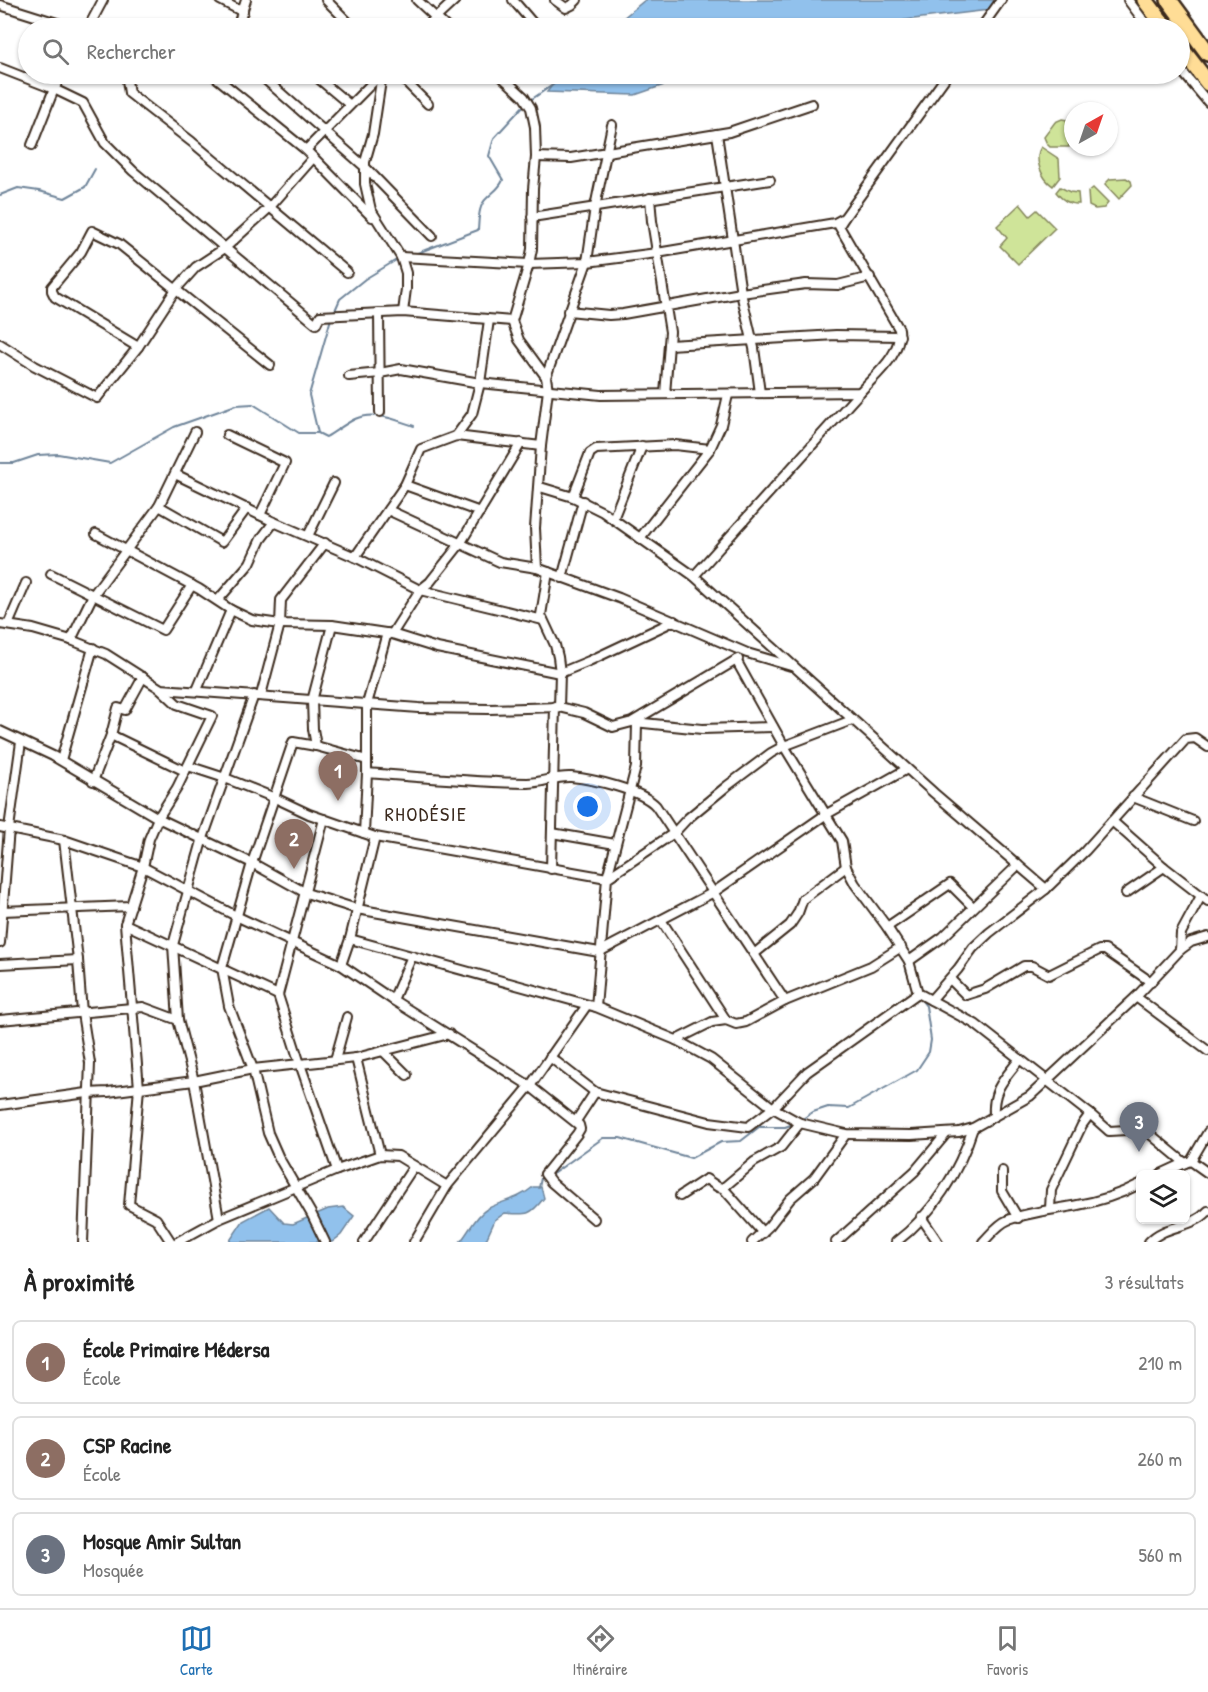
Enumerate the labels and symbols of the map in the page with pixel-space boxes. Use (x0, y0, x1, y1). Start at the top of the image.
north arrow (1064, 102, 1118, 156)
pin: 1 (318, 752, 358, 801)
your location (573, 792, 602, 821)
district label: RHODÉSIE (385, 800, 467, 827)
pin: 2 (274, 820, 314, 869)
pin: 3 (1120, 1102, 1158, 1152)

